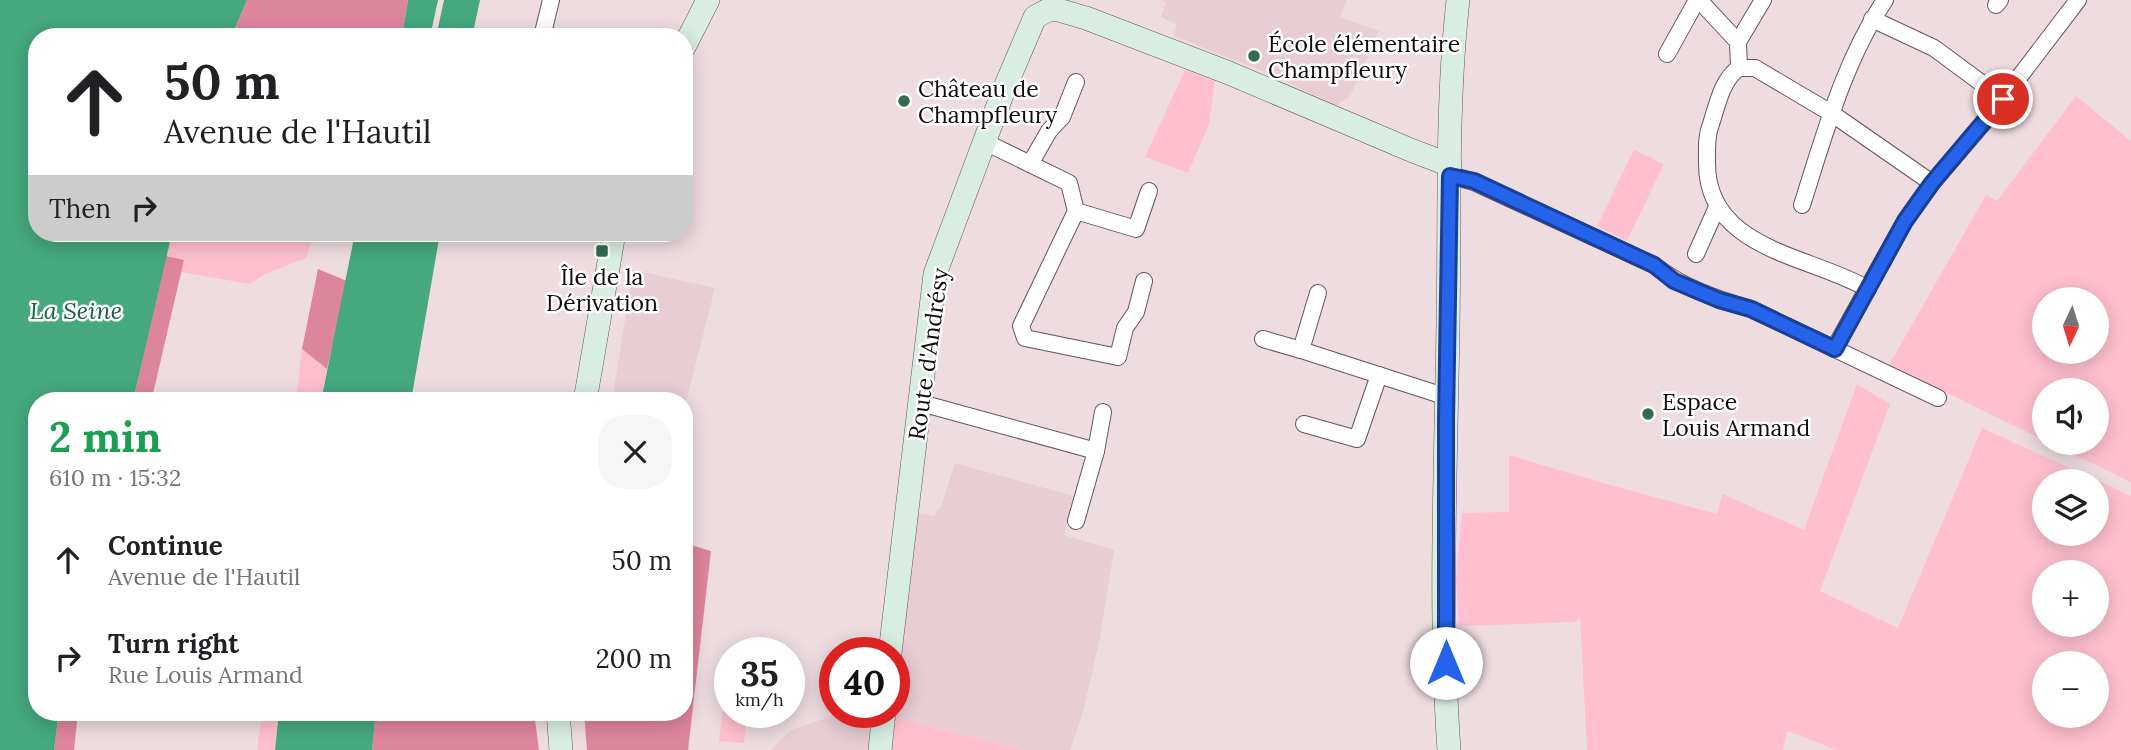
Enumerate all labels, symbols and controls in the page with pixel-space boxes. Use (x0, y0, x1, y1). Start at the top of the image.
place label: École élémentaire Champfleury (1268, 29, 1460, 84)
marker: École élémentaire Champfleury (1246, 48, 1262, 64)
text: 50 m (164, 50, 280, 112)
icon: ahead (49, 56, 140, 147)
pin (1973, 69, 2033, 129)
place label: Château de Champfleury (918, 74, 1058, 129)
icon: arrive (1984, 80, 2022, 118)
marker: Château de Champfleury (896, 93, 912, 109)
text: Avenue de l'Hautil (164, 111, 432, 152)
icon: right (125, 189, 163, 227)
text: Then (49, 192, 111, 225)
marker: Île de la Dérivation (594, 243, 610, 259)
place label: Île de la Dérivation (546, 262, 658, 317)
street label: Route d'Andrésy (902, 265, 955, 442)
north arrow (2032, 287, 2109, 364)
map controls (2032, 287, 2109, 728)
water label: La Seine (30, 295, 122, 326)
button: sound (2032, 378, 2109, 455)
place label: Espace Louis Armand (1662, 387, 1810, 442)
marker: Espace Louis Armand (1640, 406, 1656, 422)
text: 2 min (49, 410, 162, 464)
button: close (598, 415, 672, 489)
text: 610 m · 15:32 (49, 463, 181, 492)
button: layers (2032, 469, 2109, 546)
text: Continue (108, 529, 223, 562)
icon: ahead (49, 541, 87, 579)
text: 50 m (612, 544, 672, 577)
button: + (2032, 560, 2109, 637)
text: Avenue de l'Hautil (108, 562, 300, 591)
position arrow (1409, 626, 1483, 700)
text: Turn right (108, 627, 239, 660)
speed limit sign: 40 (819, 637, 910, 728)
icon: right (49, 639, 87, 677)
text: 200 m (596, 642, 672, 675)
text: 35 (740, 651, 779, 696)
button: − (2032, 651, 2109, 728)
text: Rue Louis Armand (108, 660, 303, 689)
text: km/h (735, 688, 784, 711)

